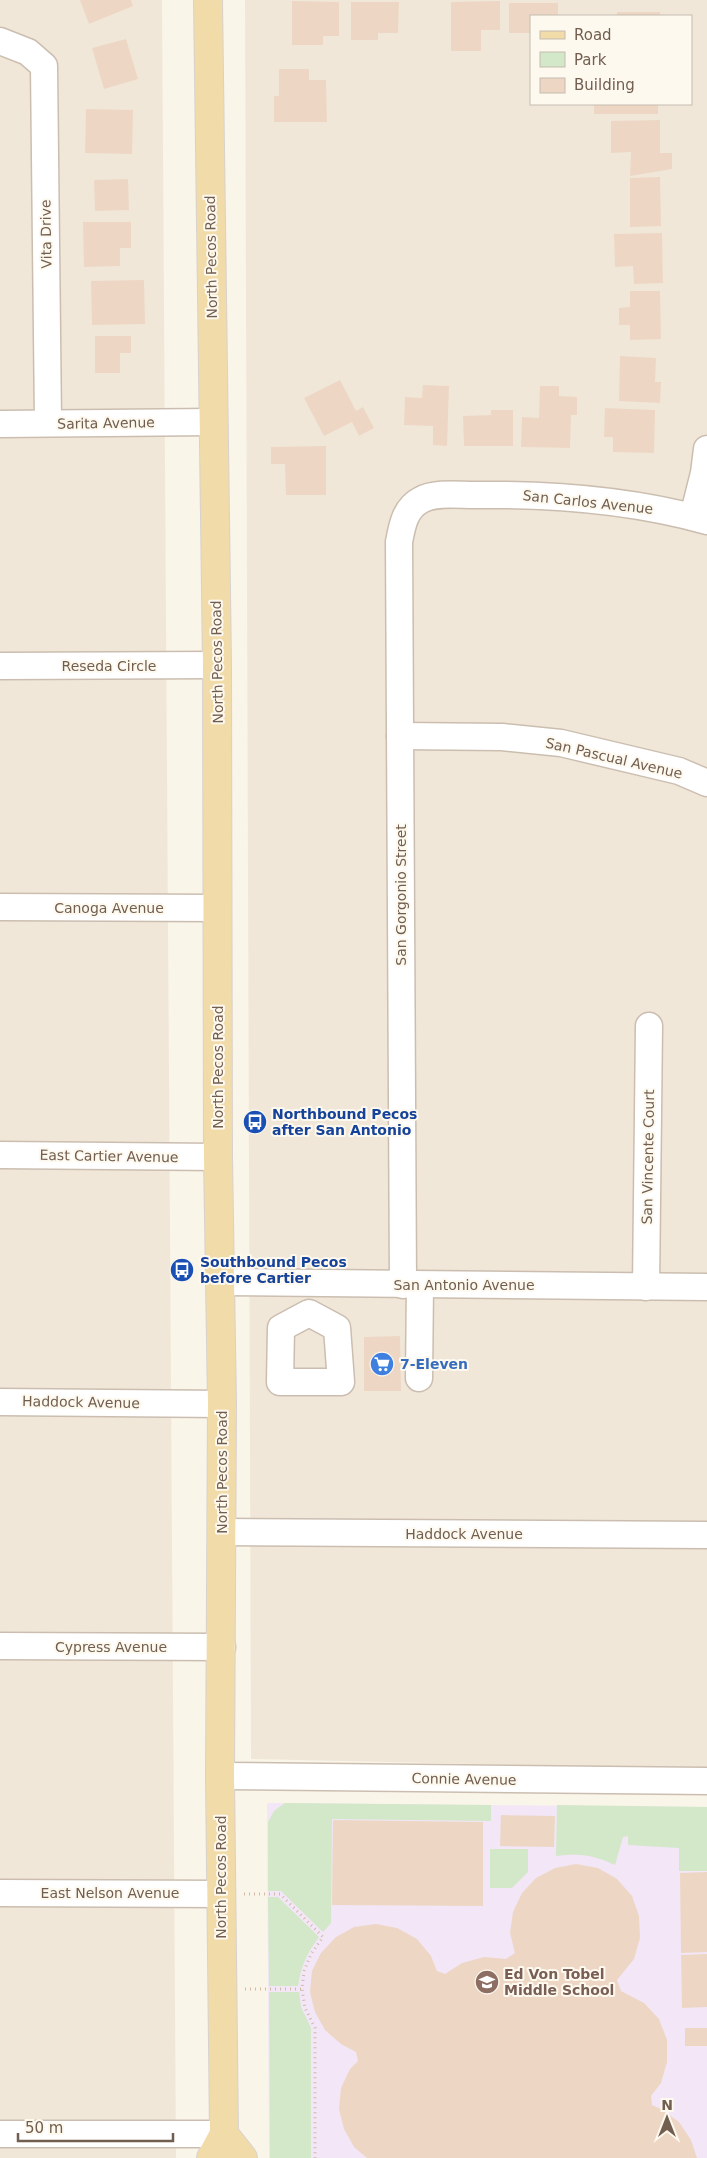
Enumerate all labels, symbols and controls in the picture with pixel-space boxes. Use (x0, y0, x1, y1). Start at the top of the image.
legend (530, 15, 692, 105)
text: Road (574, 26, 612, 44)
text: Park (574, 51, 607, 69)
text: Building (574, 76, 635, 94)
street label: North Pecos Road (202, 195, 220, 319)
street label: Vita Drive (37, 199, 55, 269)
street label: Sarita Avenue (57, 414, 155, 432)
street label: San Carlos Avenue (522, 487, 654, 517)
street label: North Pecos Road (208, 600, 226, 724)
street label: Reseda Circle (62, 658, 156, 674)
street label: San Pascual Avenue (544, 734, 684, 782)
street label: San Gorgonio Street (393, 824, 409, 966)
street label: Canoga Avenue (54, 900, 164, 916)
street label: North Pecos Road (210, 1005, 226, 1129)
street label: San Vincente Court (639, 1089, 657, 1225)
place label: Northbound Pecos after San Antonio (272, 1106, 417, 1138)
bus stop icon: Northbound Pecos after San Antonio (242, 1109, 268, 1135)
street label: East Cartier Avenue (39, 1147, 179, 1165)
place label: Southbound Pecos before Cartier (200, 1254, 347, 1286)
bus stop icon: Southbound Pecos before Cartier (169, 1257, 195, 1283)
street label: San Antonio Avenue (393, 1277, 535, 1293)
supermarket icon: 7-Eleven (369, 1351, 395, 1377)
place label: 7-Eleven (400, 1356, 468, 1372)
street label: Haddock Avenue (22, 1393, 140, 1411)
street label: North Pecos Road (214, 1410, 230, 1534)
street label: Haddock Avenue (405, 1526, 523, 1542)
street label: Cypress Avenue (55, 1639, 167, 1655)
street label: Connie Avenue (411, 1770, 517, 1788)
street label: North Pecos Road (213, 1815, 229, 1939)
street label: East Nelson Avenue (41, 1885, 179, 1901)
place label: Ed Von Tobel Middle School (504, 1966, 614, 1998)
school or university icon: Ed Von Tobel Middle School (474, 1969, 500, 1995)
north arrow (642, 2093, 692, 2143)
text: N (661, 2097, 673, 2113)
scale bar (18, 2110, 172, 2142)
text: 50 m (25, 2119, 63, 2137)

